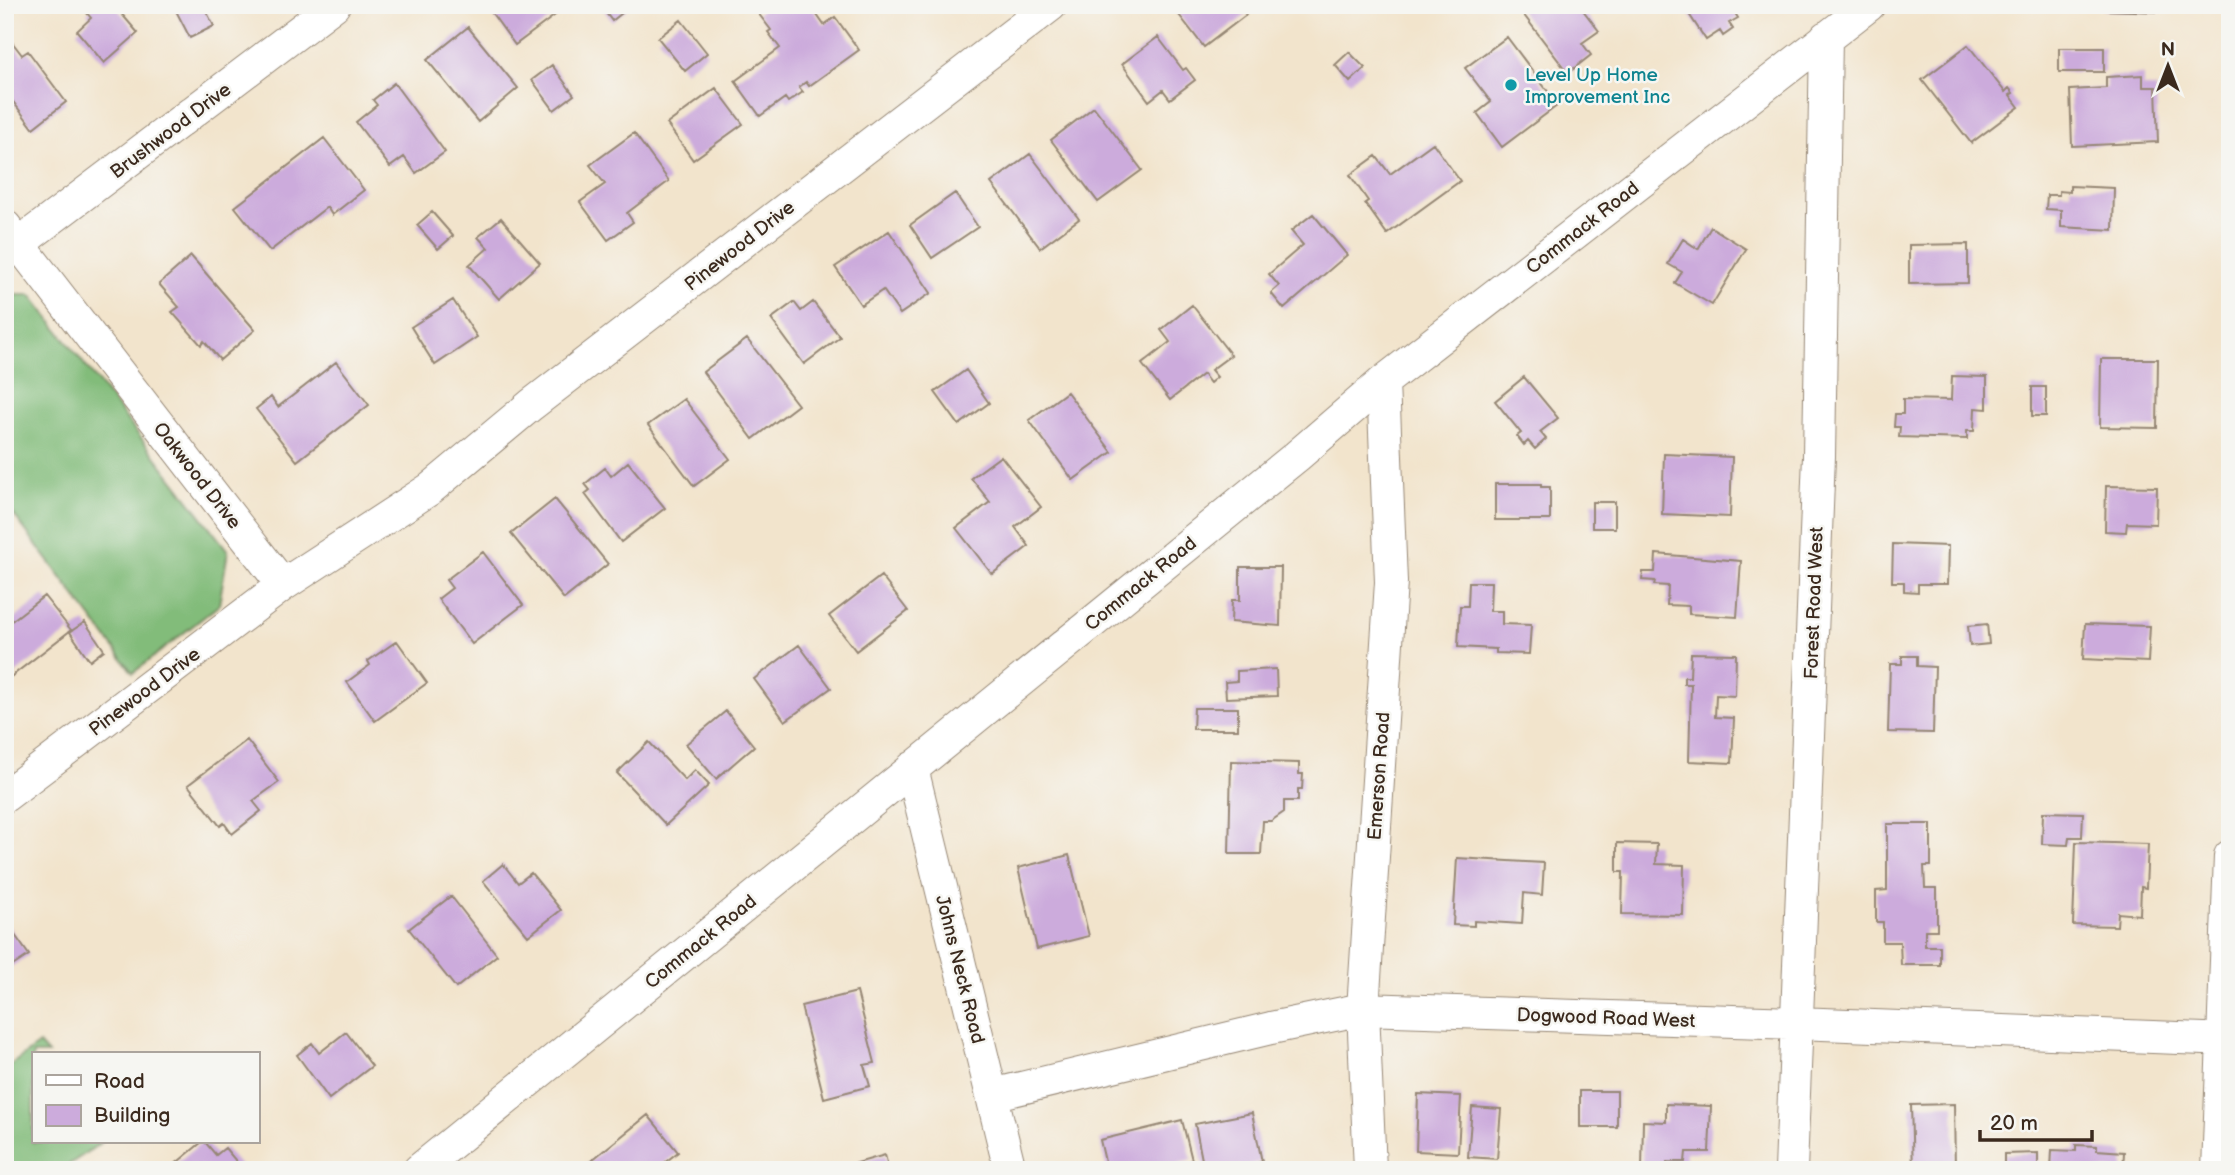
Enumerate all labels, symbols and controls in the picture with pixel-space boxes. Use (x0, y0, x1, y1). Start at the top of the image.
north arrow (2134, 32, 2204, 102)
text: N (2161, 39, 2175, 62)
place label: Level Up Home Improvement Inc (1525, 64, 1670, 109)
marker: Level Up Home Improvement Inc (1503, 77, 1519, 93)
street label: Brushwood Drive (106, 78, 236, 184)
street label: Commack Road (1522, 177, 1644, 279)
street label: Pinewood Drive (680, 196, 800, 296)
street label: Oakwood Drive (148, 418, 246, 534)
street label: Forest Road West (1800, 526, 1829, 680)
street label: Commack Road (1080, 532, 1201, 636)
street label: Pinewood Drive (85, 643, 205, 741)
street label: Emerson Road (1364, 711, 1395, 841)
street label: Commack Road (640, 890, 761, 994)
street label: Johns Neck Road (930, 893, 989, 1046)
street label: Dogwood Road West (1516, 1004, 1696, 1033)
legend (32, 1052, 259, 1144)
text: Road (94, 1069, 145, 1094)
scale bar (1980, 1098, 2092, 1142)
text: Building (94, 1103, 170, 1128)
text: 20 m (1990, 1111, 2038, 1136)

